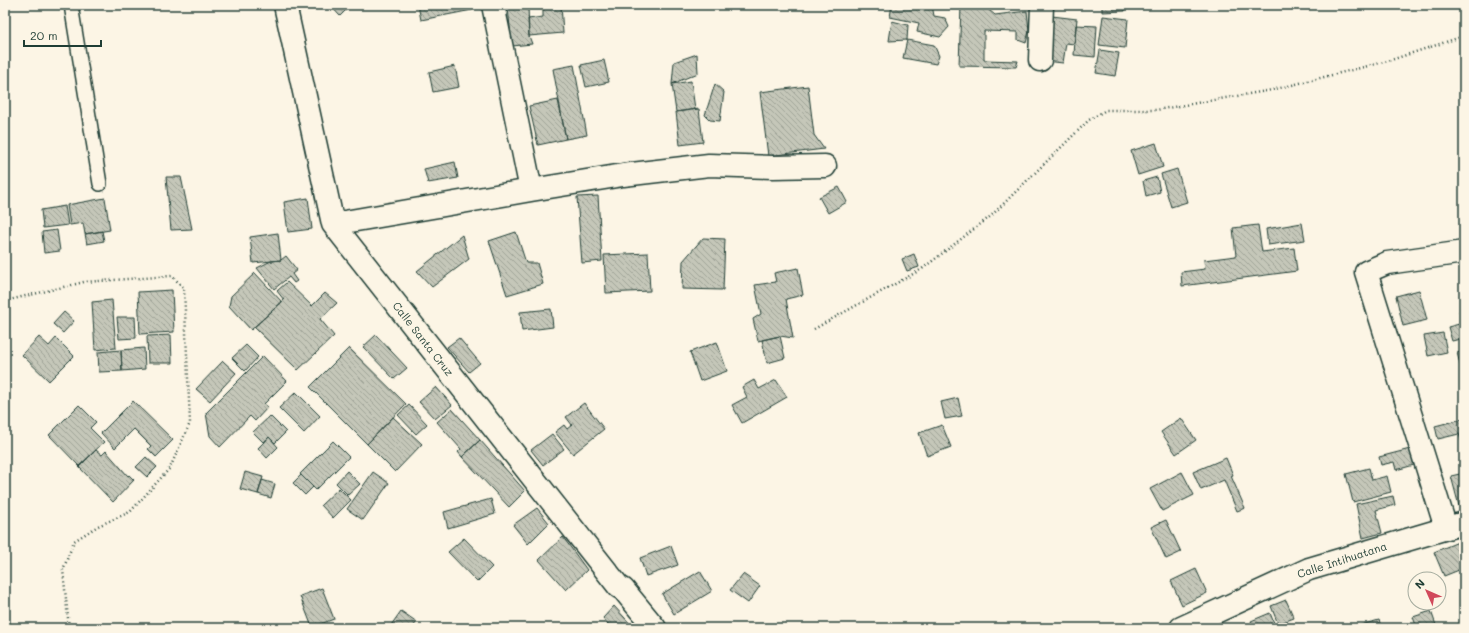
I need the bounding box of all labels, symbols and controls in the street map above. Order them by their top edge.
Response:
scale bar [24,22,101,48]
text: 20 m [30,27,58,43]
street label: Calle Santa Cruz [390,298,457,379]
street label: Calle Intihuatana [1295,538,1389,581]
north arrow [1407,571,1447,611]
text: N [1411,575,1428,592]

